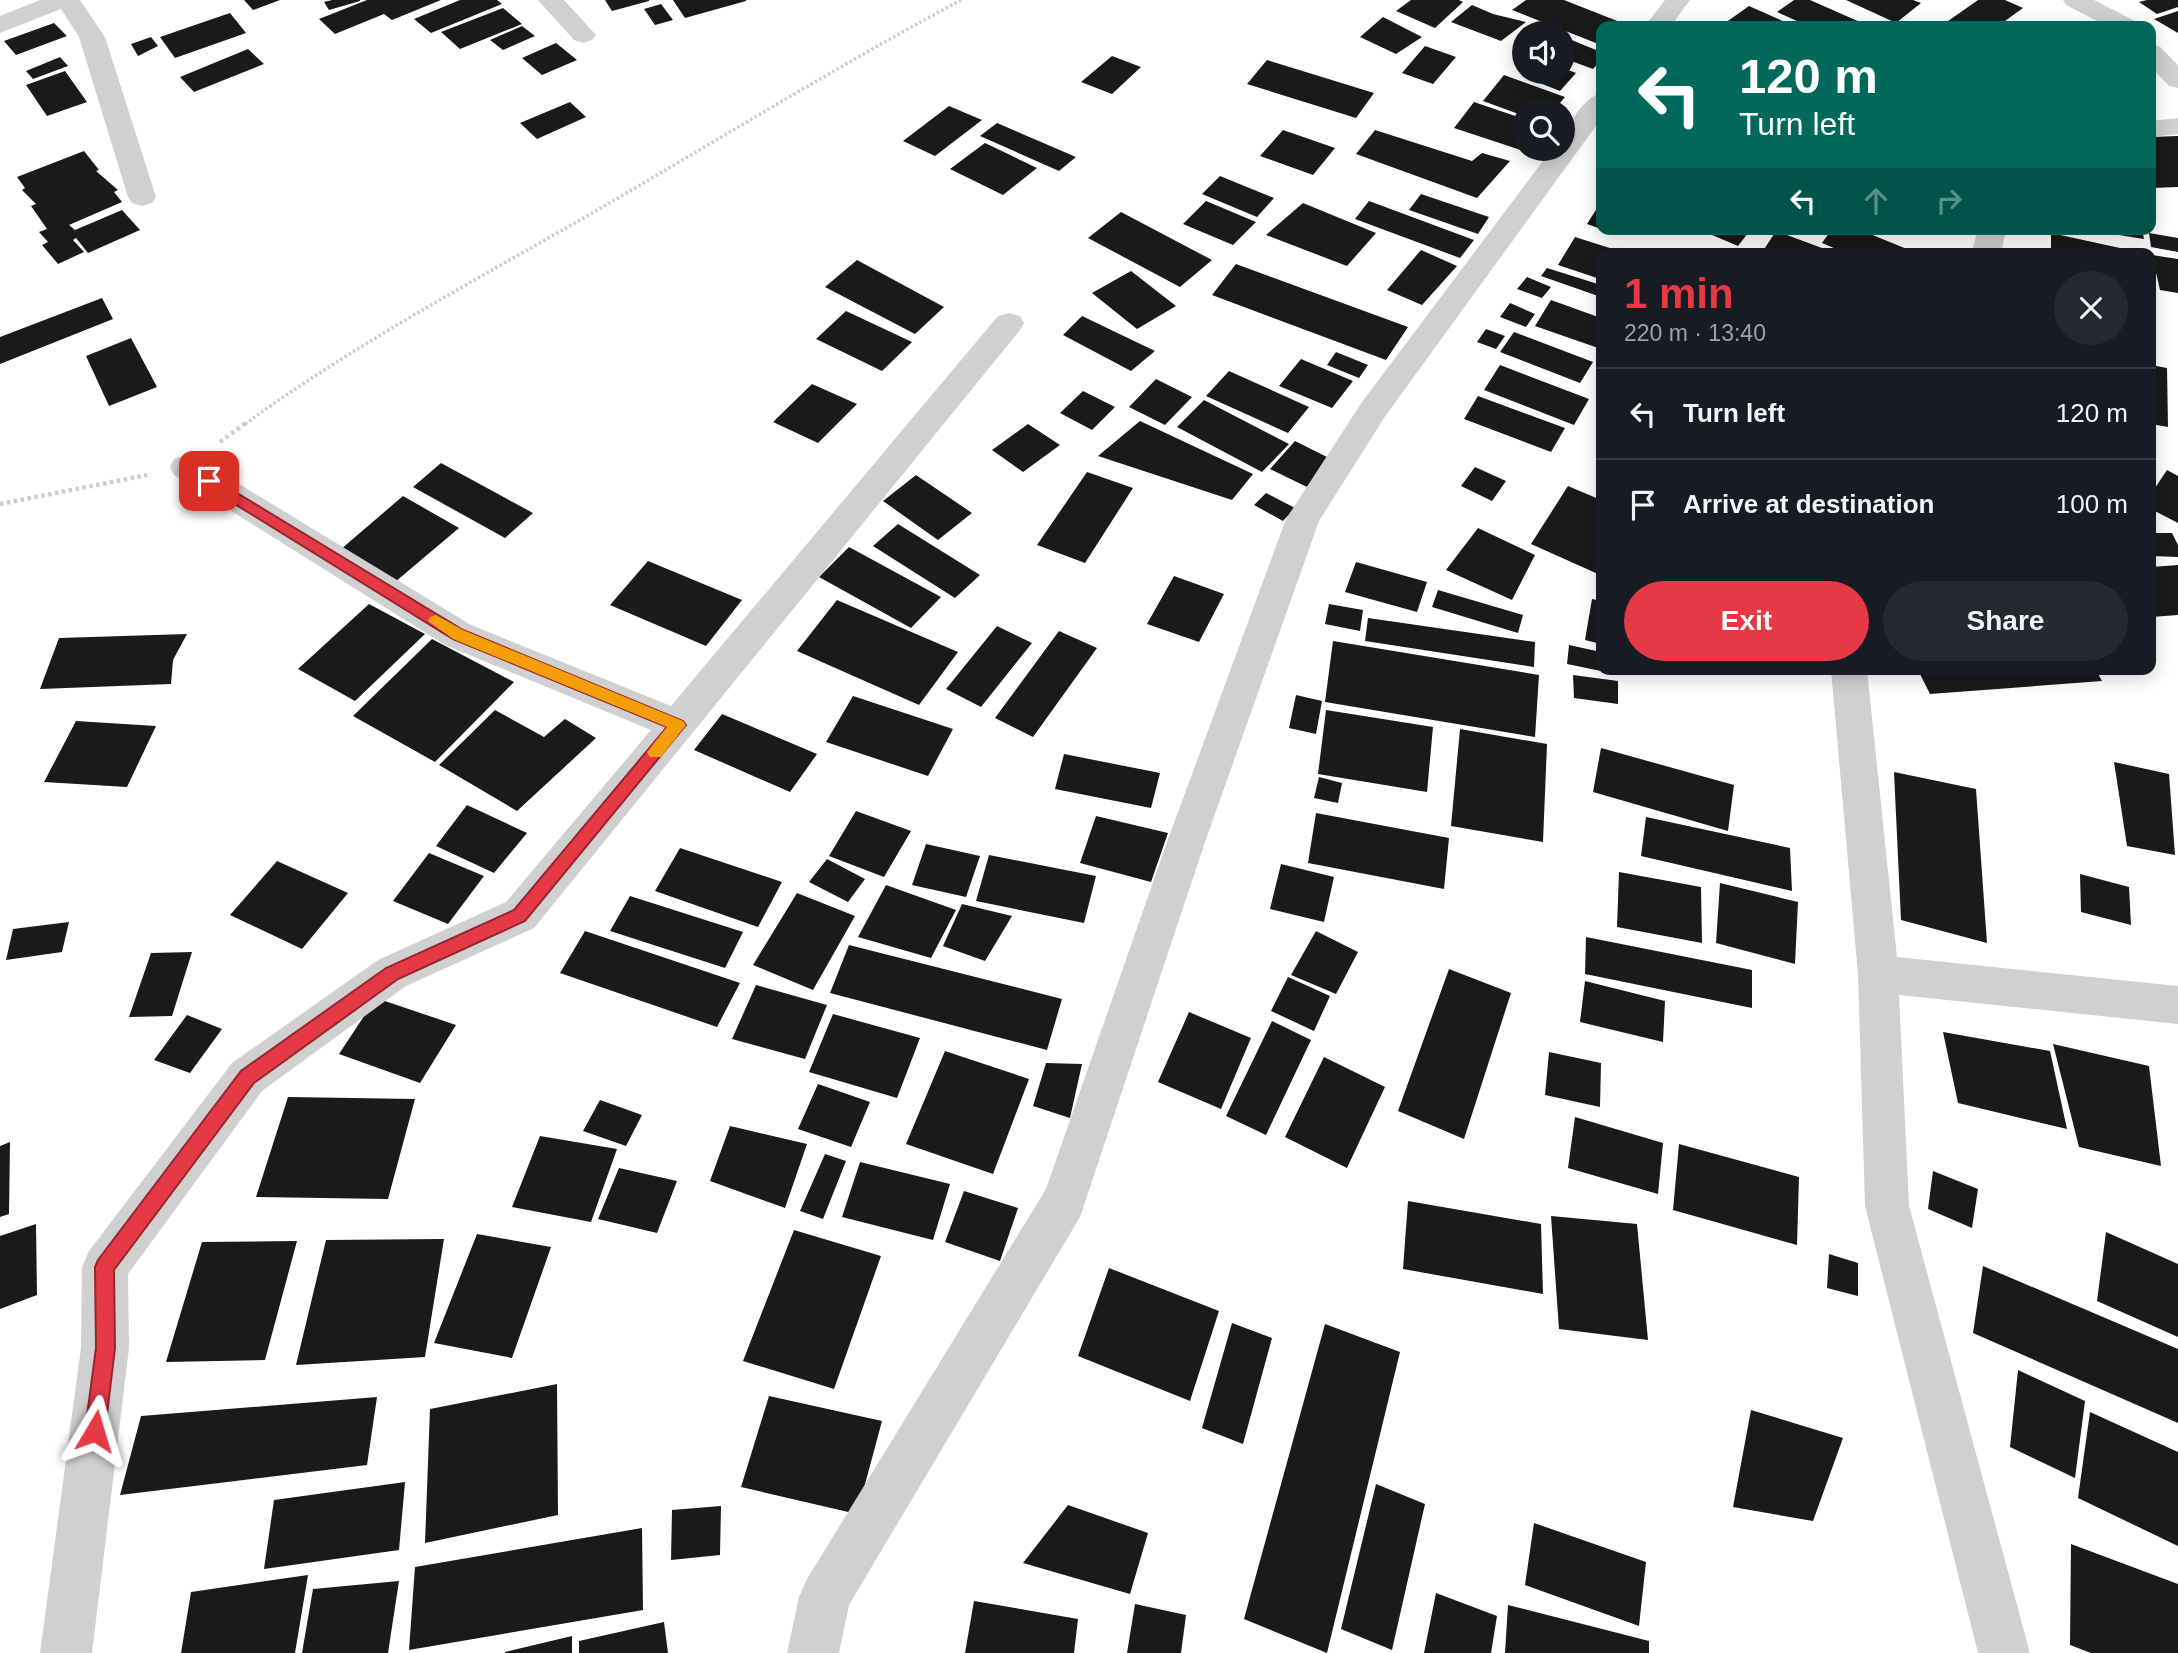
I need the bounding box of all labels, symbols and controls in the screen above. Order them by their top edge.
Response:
map controls [1512,21,1575,161]
button: sound [1512,21,1575,84]
icon: left [1624,49,1715,140]
text: 120 m [1739,49,1878,103]
button: search [1512,98,1575,161]
text: Turn left [1739,106,1855,142]
icon: left [1784,182,1822,220]
icon: ahead [1857,182,1895,220]
icon: right [1930,182,1968,220]
text: 1 min [1624,270,1734,317]
button: close [2054,271,2128,345]
text: 220 m · 13:40 [1624,320,1766,346]
icon: left [1624,395,1662,433]
text: Turn left [1683,398,1785,428]
text: 120 m [2056,398,2128,428]
pin [179,451,239,511]
icon: arrive [190,462,228,500]
icon: arrive [1624,486,1662,524]
text: Arrive at destination [1683,489,1934,519]
text: 100 m [2056,489,2128,519]
button: Exit [1624,581,1869,661]
button: Share [1883,581,2128,661]
position arrow [58,1394,132,1468]

